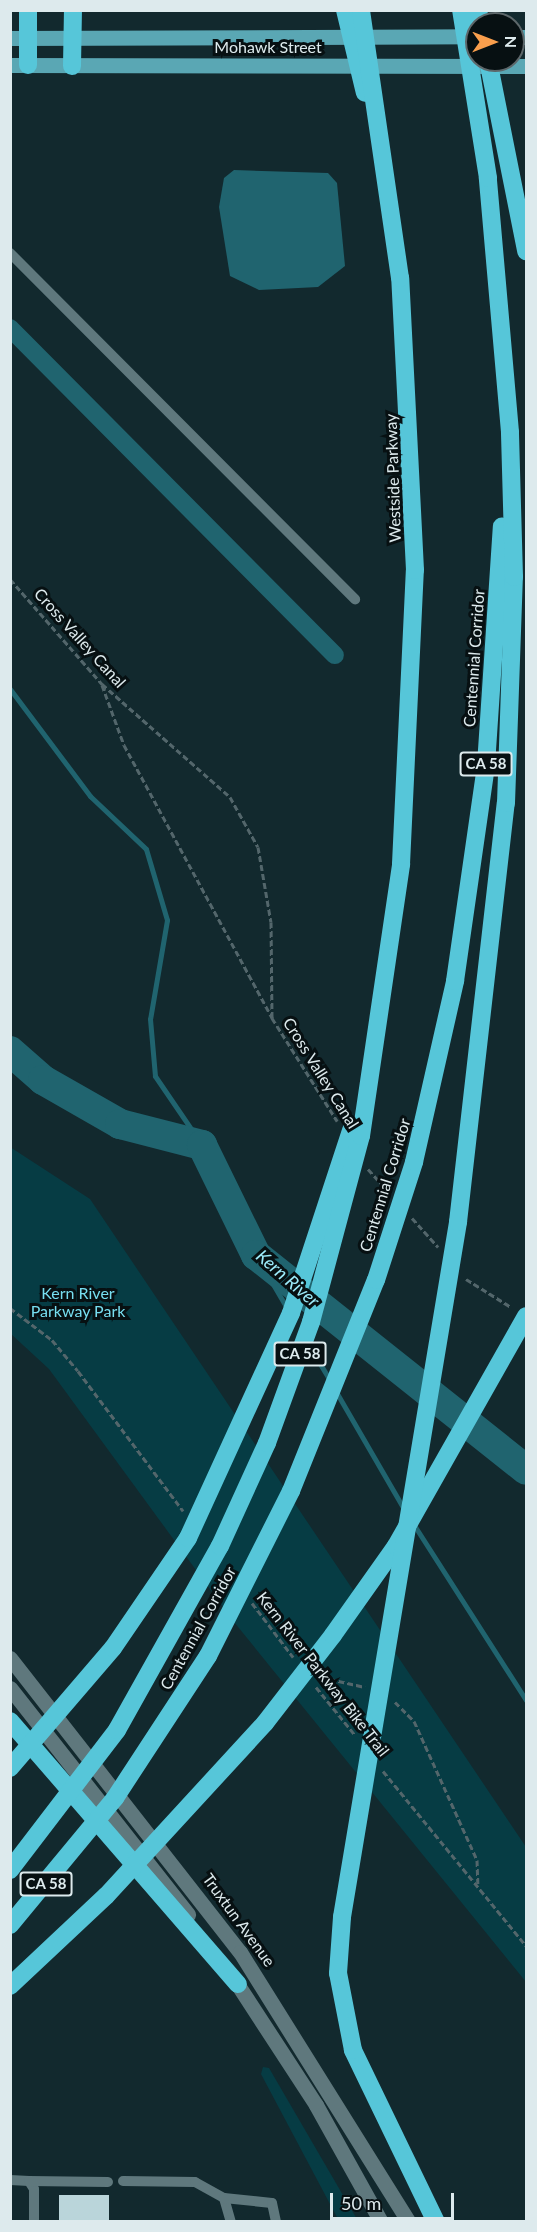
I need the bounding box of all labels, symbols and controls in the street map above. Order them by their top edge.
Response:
north arrow [465,12,525,72]
text: N [502,36,521,48]
street label: Mohawk Street [214,37,322,57]
street label: Westside Parkway [381,413,405,543]
street label: Cross Valley Canal [30,584,130,692]
street label: Centennial Corridor [460,588,488,728]
road number: CA 58 [459,752,513,776]
street label: Cross Valley Canal [279,1014,363,1132]
street label: Centennial Corridor [356,1116,414,1254]
water label: Kern River [252,1245,324,1311]
park label: Kern River Parkway Park [30,1283,126,1321]
road number: CA 58 [273,1342,327,1366]
street label: Centennial Corridor [156,1563,240,1693]
street label: Kern River Parkway Bike Trail [252,1588,394,1760]
street label: Truxtun Avenue [199,1869,279,1971]
road number: CA 58 [19,1872,73,1896]
scale bar [333,2181,458,2219]
text: 50 m [341,2192,381,2214]

